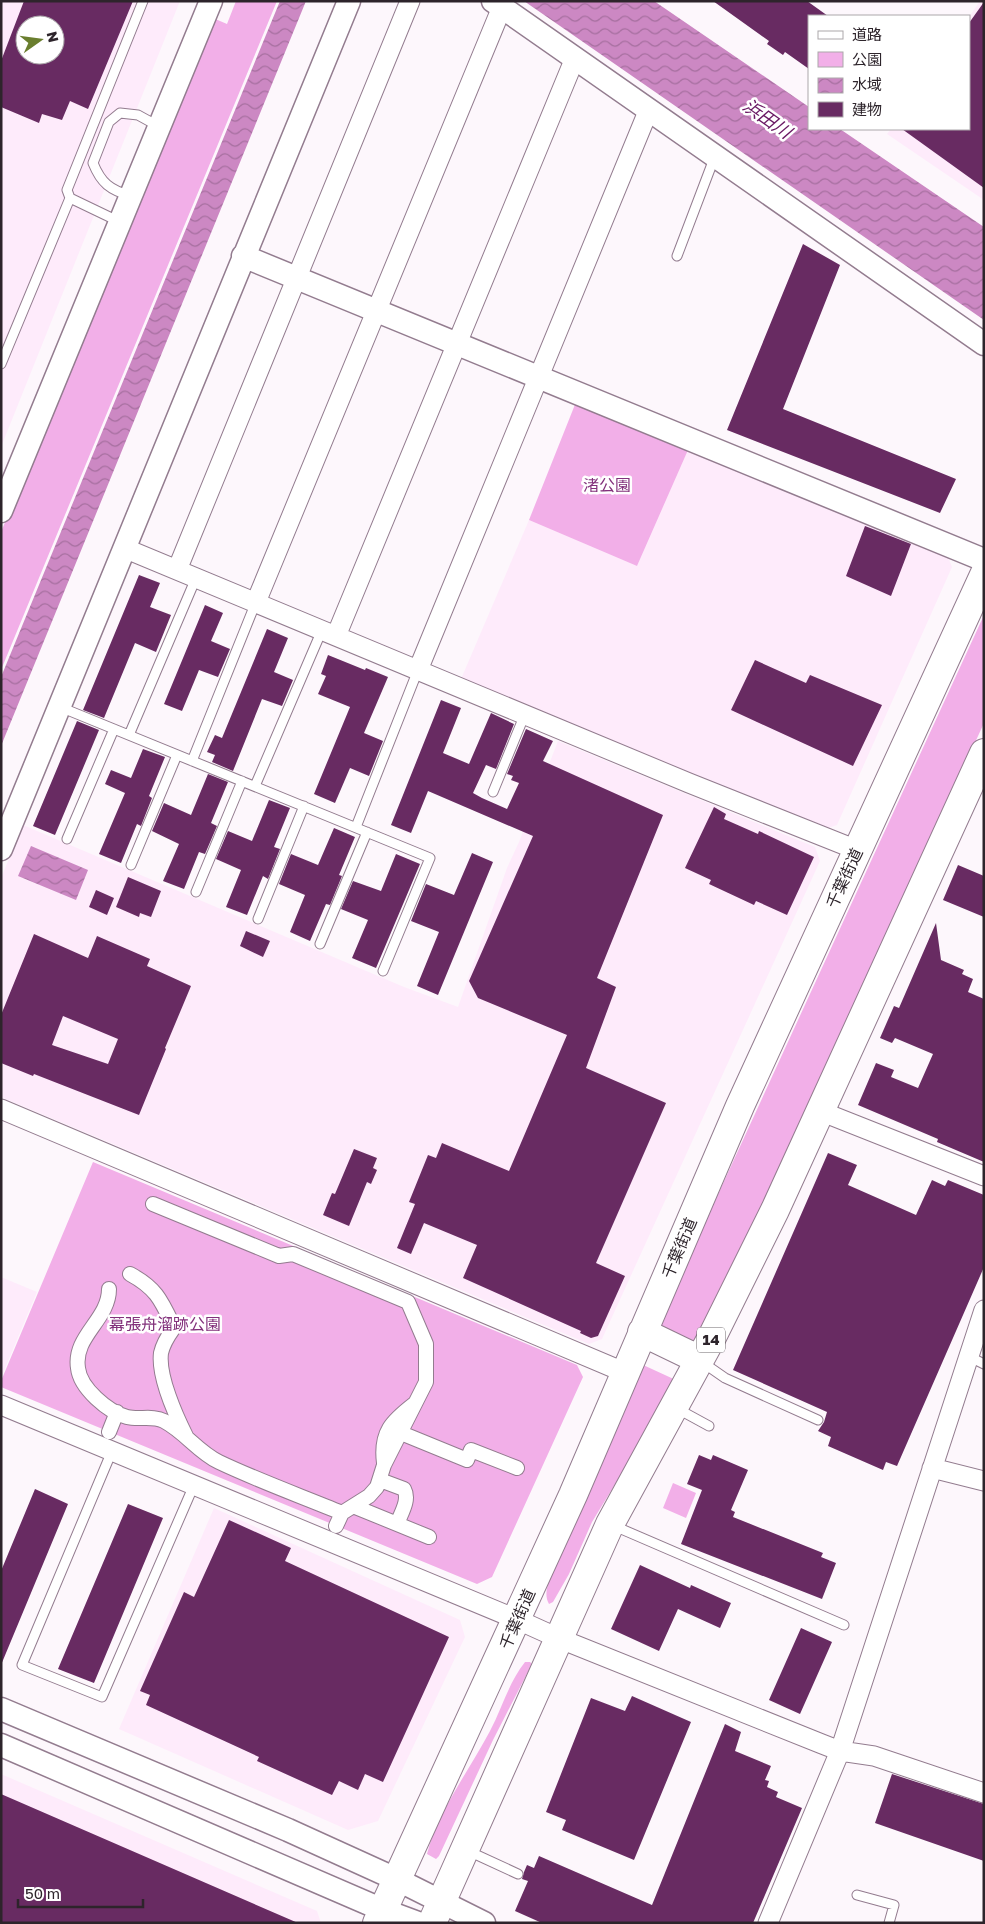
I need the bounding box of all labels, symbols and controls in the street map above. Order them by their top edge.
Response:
north arrow [15,15,65,65]
legend [808,15,970,130]
text: 道路 [852,25,882,43]
text: N [44,30,63,44]
text: 公園 [852,50,882,68]
text: 水域 [852,75,882,93]
water label: 浜田川 [739,94,798,144]
text: 建物 [852,100,882,118]
park label: 渚公園 [583,475,631,495]
street label: 千葉街道 [821,845,867,911]
street label: 千葉街道 [657,1215,701,1281]
park label: 幕張舟溜跡公園 [109,1314,221,1334]
road number: 14 [697,1328,725,1352]
street label: 千葉街道 [495,1586,539,1652]
scale bar [18,1876,142,1908]
text: 50 m [25,1884,60,1902]

